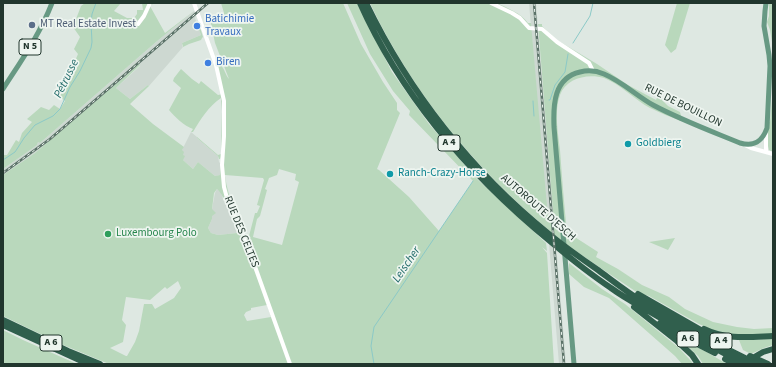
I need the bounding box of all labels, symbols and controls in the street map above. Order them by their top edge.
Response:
place label: Batichimie Travaux [205,13,254,39]
place label: MT Real Estate Invest [40,18,136,32]
marker: MT Real Estate Invest [27,20,37,30]
marker: Batichimie Travaux [192,21,202,31]
road number: N 5 [19,39,41,55]
place label: Biren [216,56,240,70]
water label: Pétrusse [51,57,83,101]
marker: Biren [203,58,213,68]
street label: RUE DE BOUILLON [642,82,724,130]
road number: A 4 [438,135,460,151]
place label: Goldbierg [636,137,681,151]
marker: Goldbierg [623,139,633,149]
place label: Ranch-Crazy-Horse [398,167,486,181]
marker: Ranch-Crazy-Horse [385,169,395,179]
street label: AUTOROUTE D'ESCH [498,172,578,244]
street label: RUE DES CELTES [221,194,261,270]
place label: Luxembourg Polo [116,227,197,241]
marker: Luxembourg Polo [103,229,113,239]
water label: Leischer [390,244,424,286]
road number: A 6 [677,331,699,347]
road number: A 4 [710,333,732,349]
road number: A 6 [40,335,62,351]

